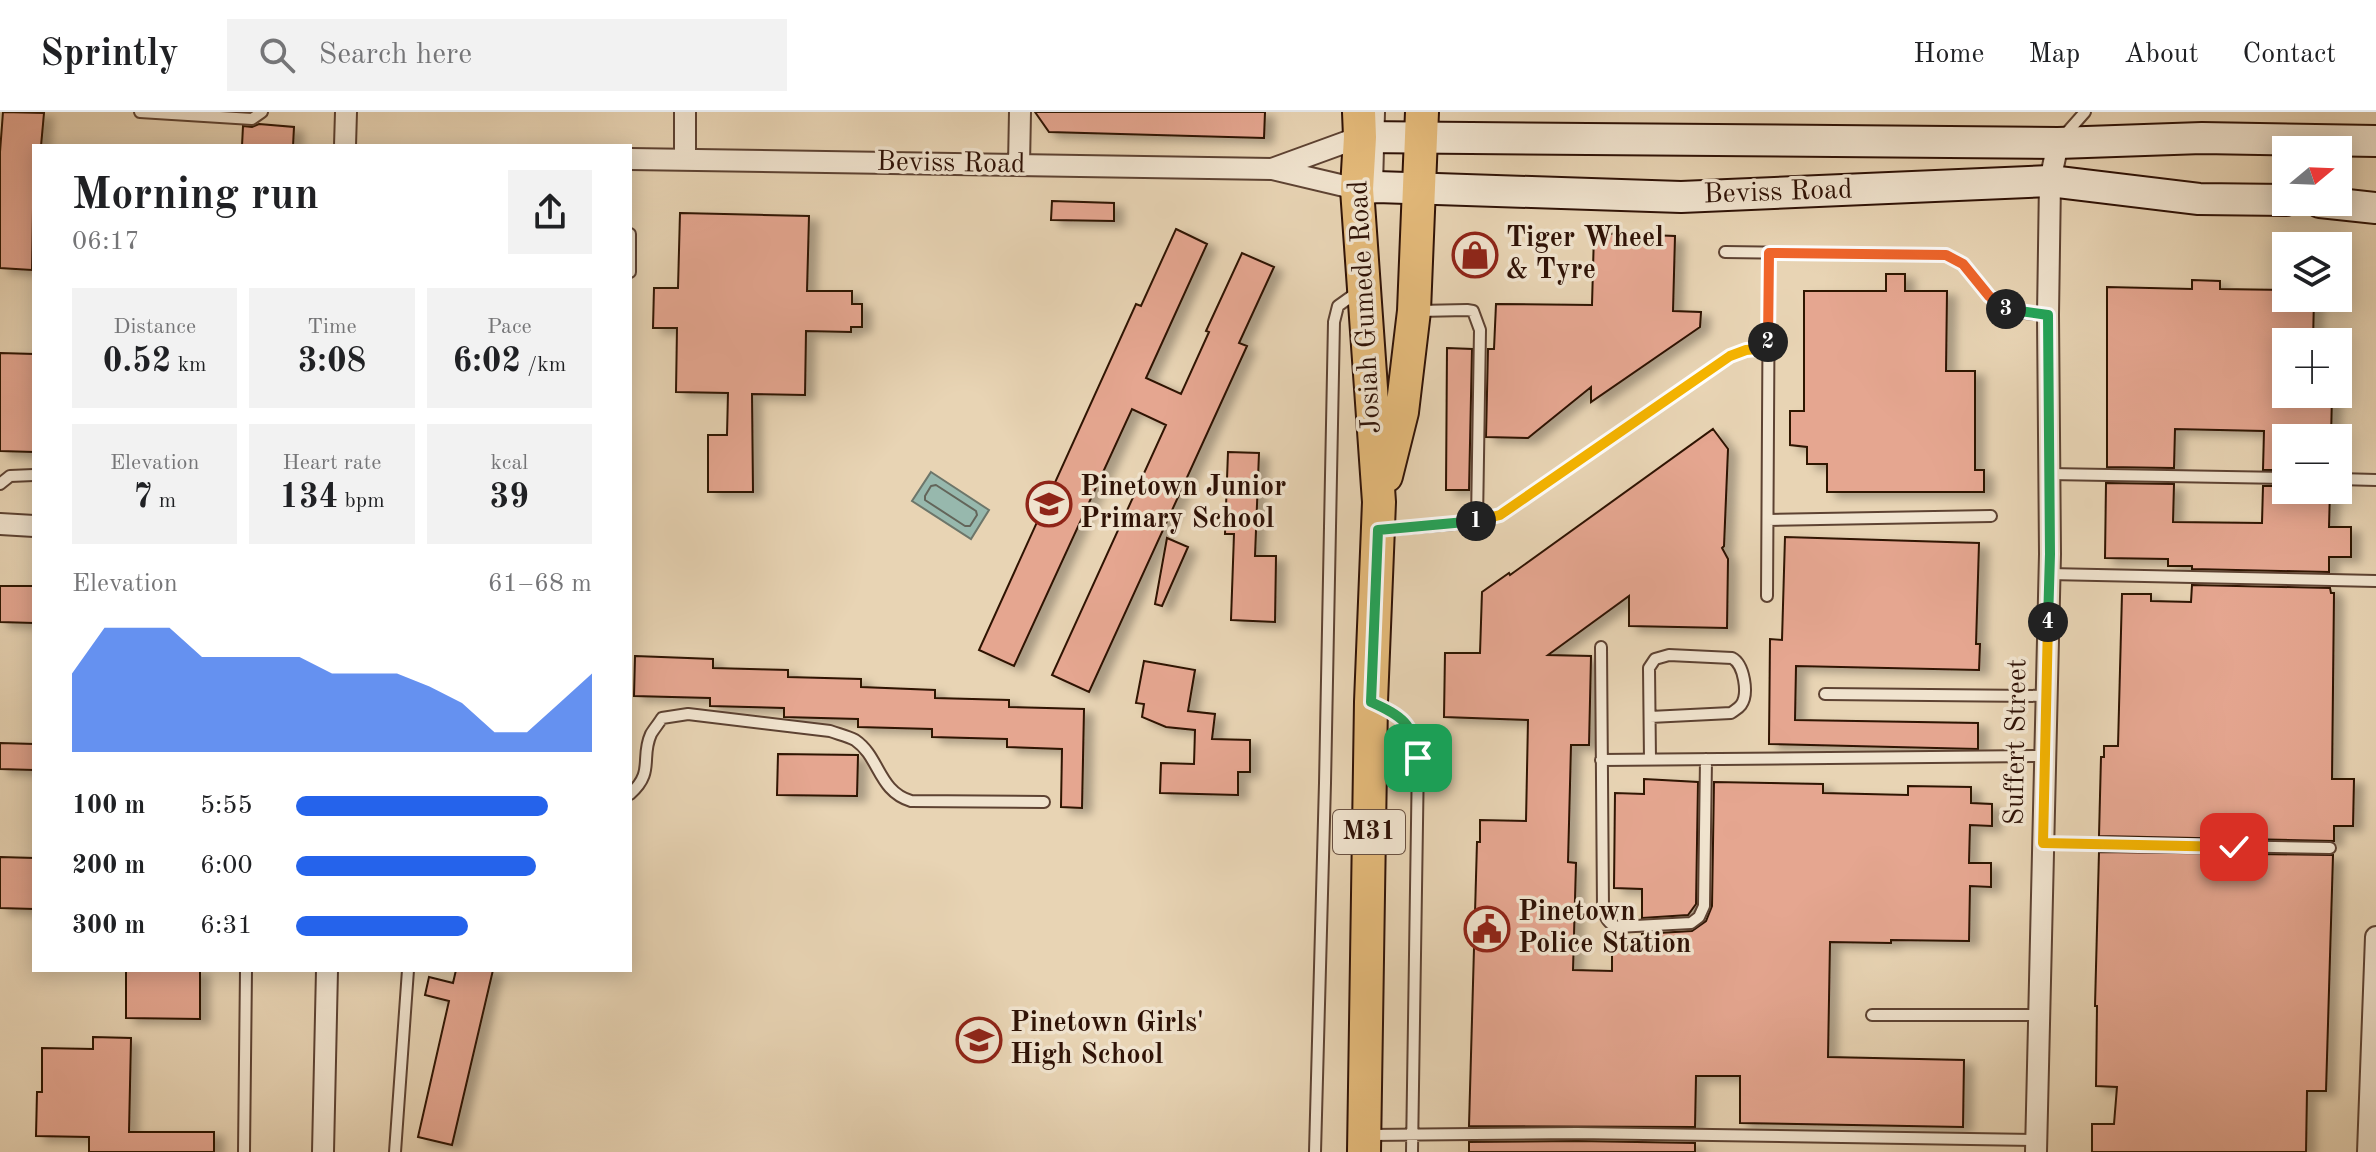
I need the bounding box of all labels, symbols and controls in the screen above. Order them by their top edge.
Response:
search box [227,19,787,91]
icon: search [255,33,299,77]
text: Sprintly [40,36,179,74]
text: Search here [319,40,472,70]
text: Home [1913,41,1984,69]
text: Map [2028,41,2080,69]
text: About [2124,41,2199,69]
text: Contact [2243,41,2336,69]
north arrow [2272,136,2352,216]
map controls [2272,136,2352,504]
street label: Beviss Road [876,149,1026,179]
button: share [508,170,592,254]
text: Morning run [72,174,319,218]
street label: Beviss Road [1703,176,1853,210]
street label: Josiah Gumede Road [1345,180,1387,434]
place label: Tiger Wheel & Tyre [1506,225,1664,285]
text: 06:17 [72,229,140,255]
shop icon: Tiger Wheel & Tyre [1451,231,1499,279]
button: layers [2272,232,2352,312]
pin: 3 [1986,289,2026,329]
text: 3 [2000,298,2012,320]
text: Distance [113,316,196,338]
text: Time [307,316,357,338]
text: Pace [487,316,532,338]
pin: 2 [1748,322,1788,362]
button: + [2272,328,2352,408]
text: 2 [1762,331,1774,353]
text: 0.52 [103,345,171,379]
text: 3:08 [298,345,366,379]
text: 6:02 [452,345,521,379]
text: km [171,354,207,376]
text: /km [521,354,566,376]
button: − [2272,424,2352,504]
text: Elevation [110,452,199,474]
text: Heart rate [283,452,381,474]
text: kcal [490,452,528,474]
place label: Pinetown Junior Primary School [1080,474,1286,534]
school or university icon: Pinetown Junior Primary School [1025,480,1073,528]
text: 7 [133,481,153,515]
text: 134 [279,481,338,515]
text: 39 [490,481,529,515]
text: m [153,490,176,512]
text: bpm [338,490,385,512]
pin: 1 [1456,501,1496,541]
text: 1 [1470,510,1482,532]
text: Elevation [72,571,178,597]
text: 61–68 m [488,571,592,597]
pin: 4 [2028,602,2068,642]
text: 4 [2042,611,2054,633]
street label: Suffert Street [2002,658,2032,826]
pin [1384,724,1452,792]
icon: arrive [1396,736,1440,780]
text: 100 m [72,793,145,819]
text: 5:55 [200,793,253,819]
road number: M31 [1333,810,1405,854]
pin [2200,813,2268,881]
icon: check [2212,825,2256,869]
text: 200 m [72,853,145,879]
text: 6:00 [200,853,253,879]
place label: Pinetown Police Station [1518,899,1691,959]
public building icon: Pinetown Police Station [1463,905,1511,953]
text: 300 m [72,913,145,939]
text: 6:31 [200,913,253,939]
place label: Pinetown Girls' High School [1010,1010,1204,1070]
school or university icon: Pinetown Girls' High School [955,1016,1003,1064]

